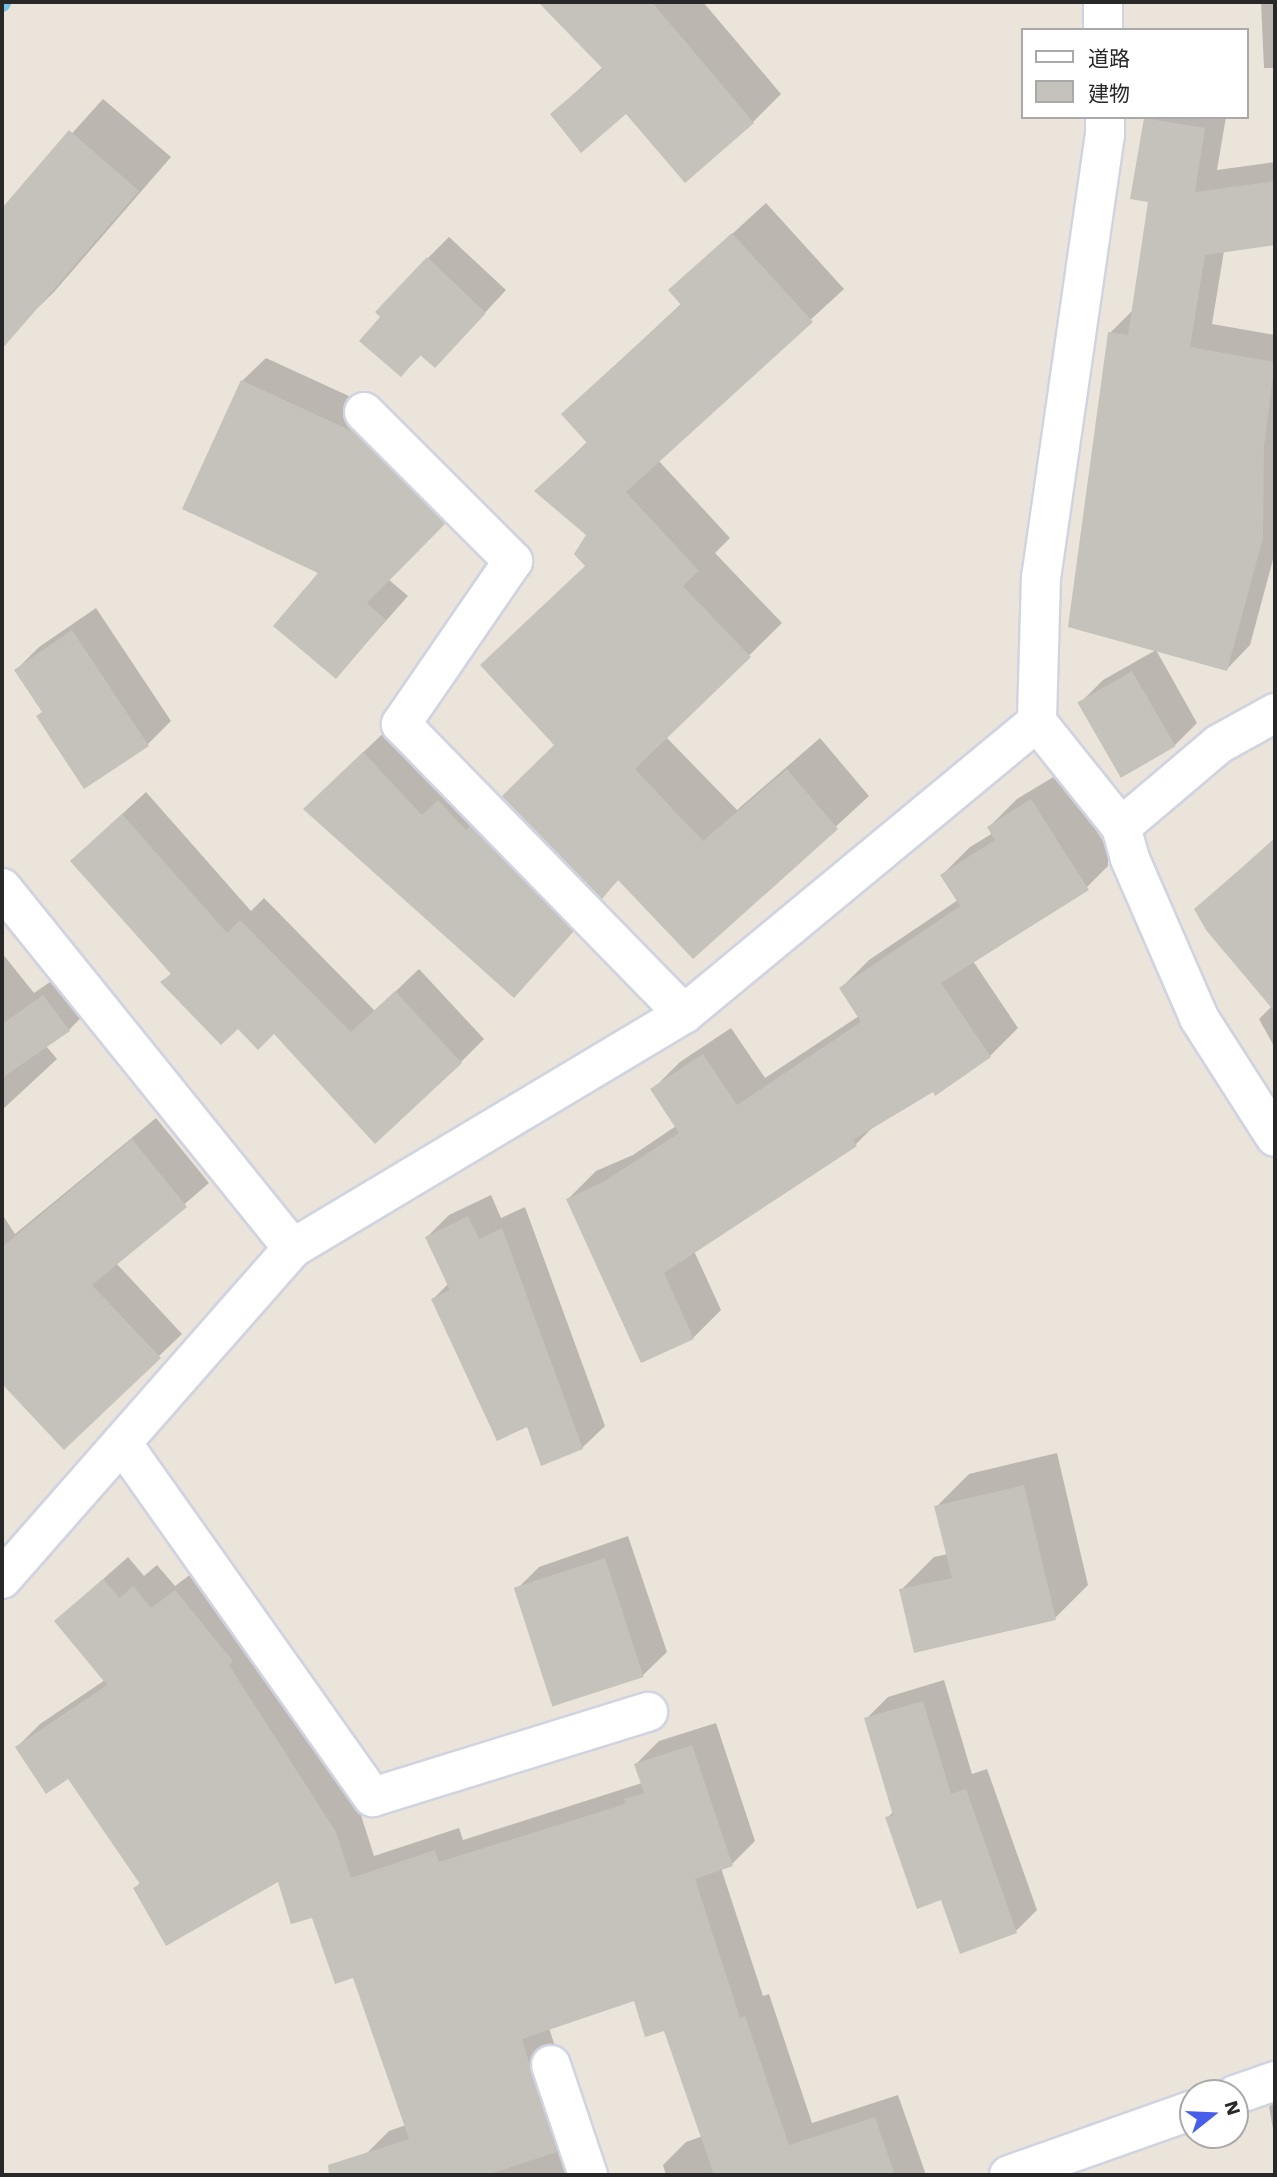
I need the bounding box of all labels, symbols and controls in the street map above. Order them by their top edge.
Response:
legend [1021,28,1249,119]
text: 道路 [1088,46,1130,71]
text: 建物 [1088,81,1130,106]
north arrow [1179,2079,1249,2149]
text: N [1219,2098,1246,2118]

